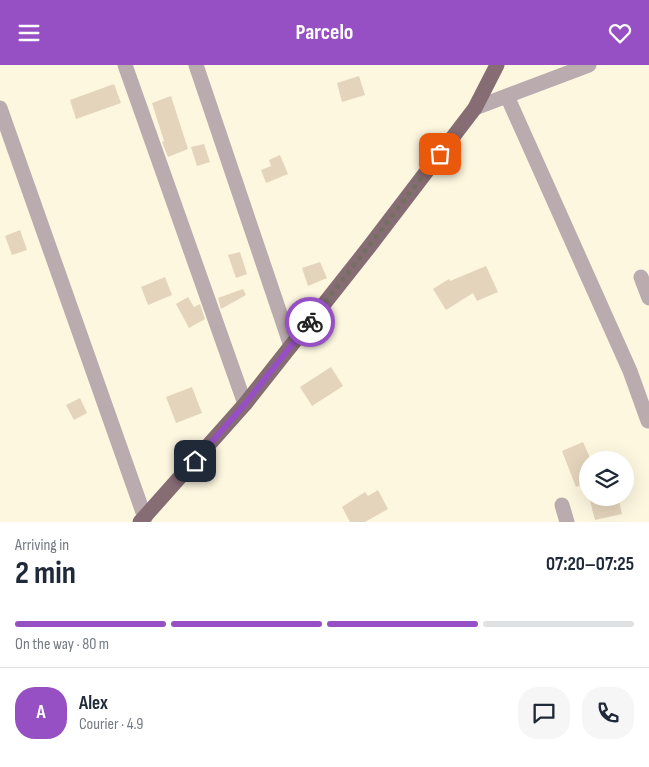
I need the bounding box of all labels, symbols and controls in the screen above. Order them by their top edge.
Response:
icon: menu [15,19,43,47]
text: Parcelo [296,19,353,46]
icon: heart [606,19,634,47]
pin [419,133,461,175]
icon: bag [426,140,454,168]
courier [285,297,335,347]
icon: bike [296,308,324,336]
pin [174,440,216,482]
icon: home [181,447,209,475]
map controls [579,451,634,506]
button: layers [579,451,634,506]
text: Arriving in [15,536,69,555]
text: 07:20–07:25 [546,553,634,576]
text: 2 min [15,554,76,593]
text: On the way · 80 m [15,635,109,654]
button: chat [518,687,570,739]
button: phone [582,687,634,739]
text: Alex [79,692,108,715]
text: A [36,701,46,724]
text: Courier · 4.9 [79,715,143,734]

